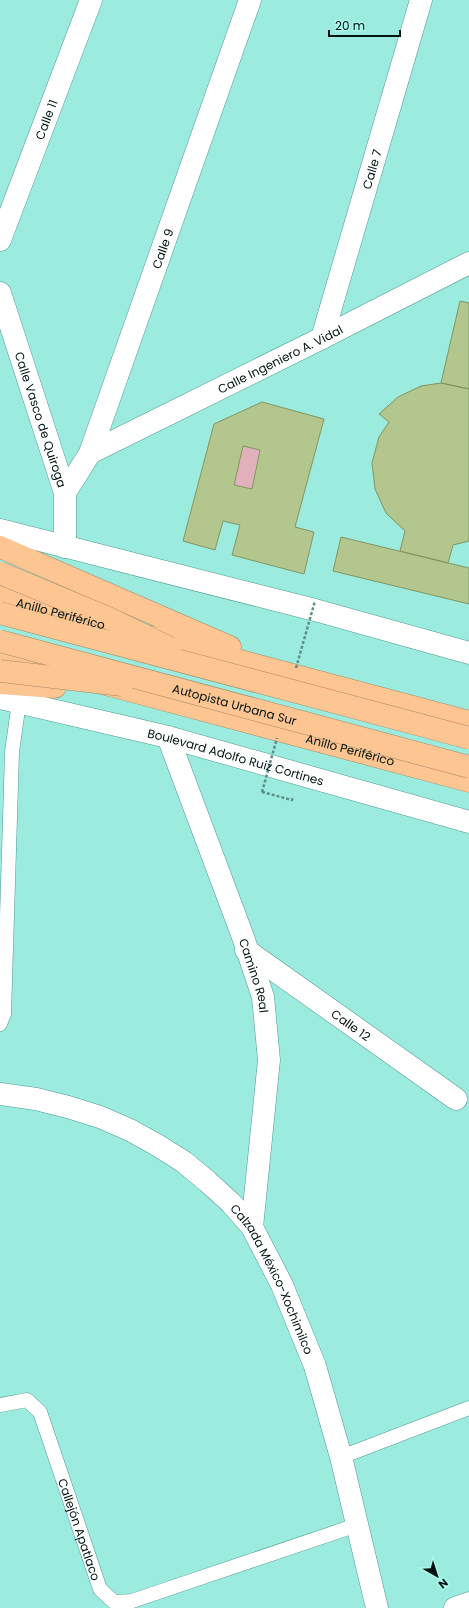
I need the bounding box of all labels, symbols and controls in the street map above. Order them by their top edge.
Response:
scale bar [329,12,400,38]
text: 20 m [335,17,365,34]
street label: Calle 11 [30,97,61,142]
street label: Calle 7 [358,147,385,191]
street label: Calle 9 [147,226,177,271]
street label: Calle Ingeniero A. Vidal [214,320,345,397]
street label: Calle Vasco de Quiroga [11,349,71,490]
street label: Anillo Periférico [15,593,107,633]
street label: Autopista Urbana Sur [171,679,299,729]
street label: Boulevard Adolfo Ruiz Cortines [146,724,326,789]
street label: Anillo Periférico [304,729,397,769]
street label: Camino Real [236,936,273,1014]
street label: Calle 12 [328,1005,374,1045]
street label: Calzada México-Xochimilco [227,1200,318,1357]
street label: Callejón Apatlaco [55,1476,105,1583]
north arrow [417,1556,457,1596]
text: N [435,1575,452,1593]

